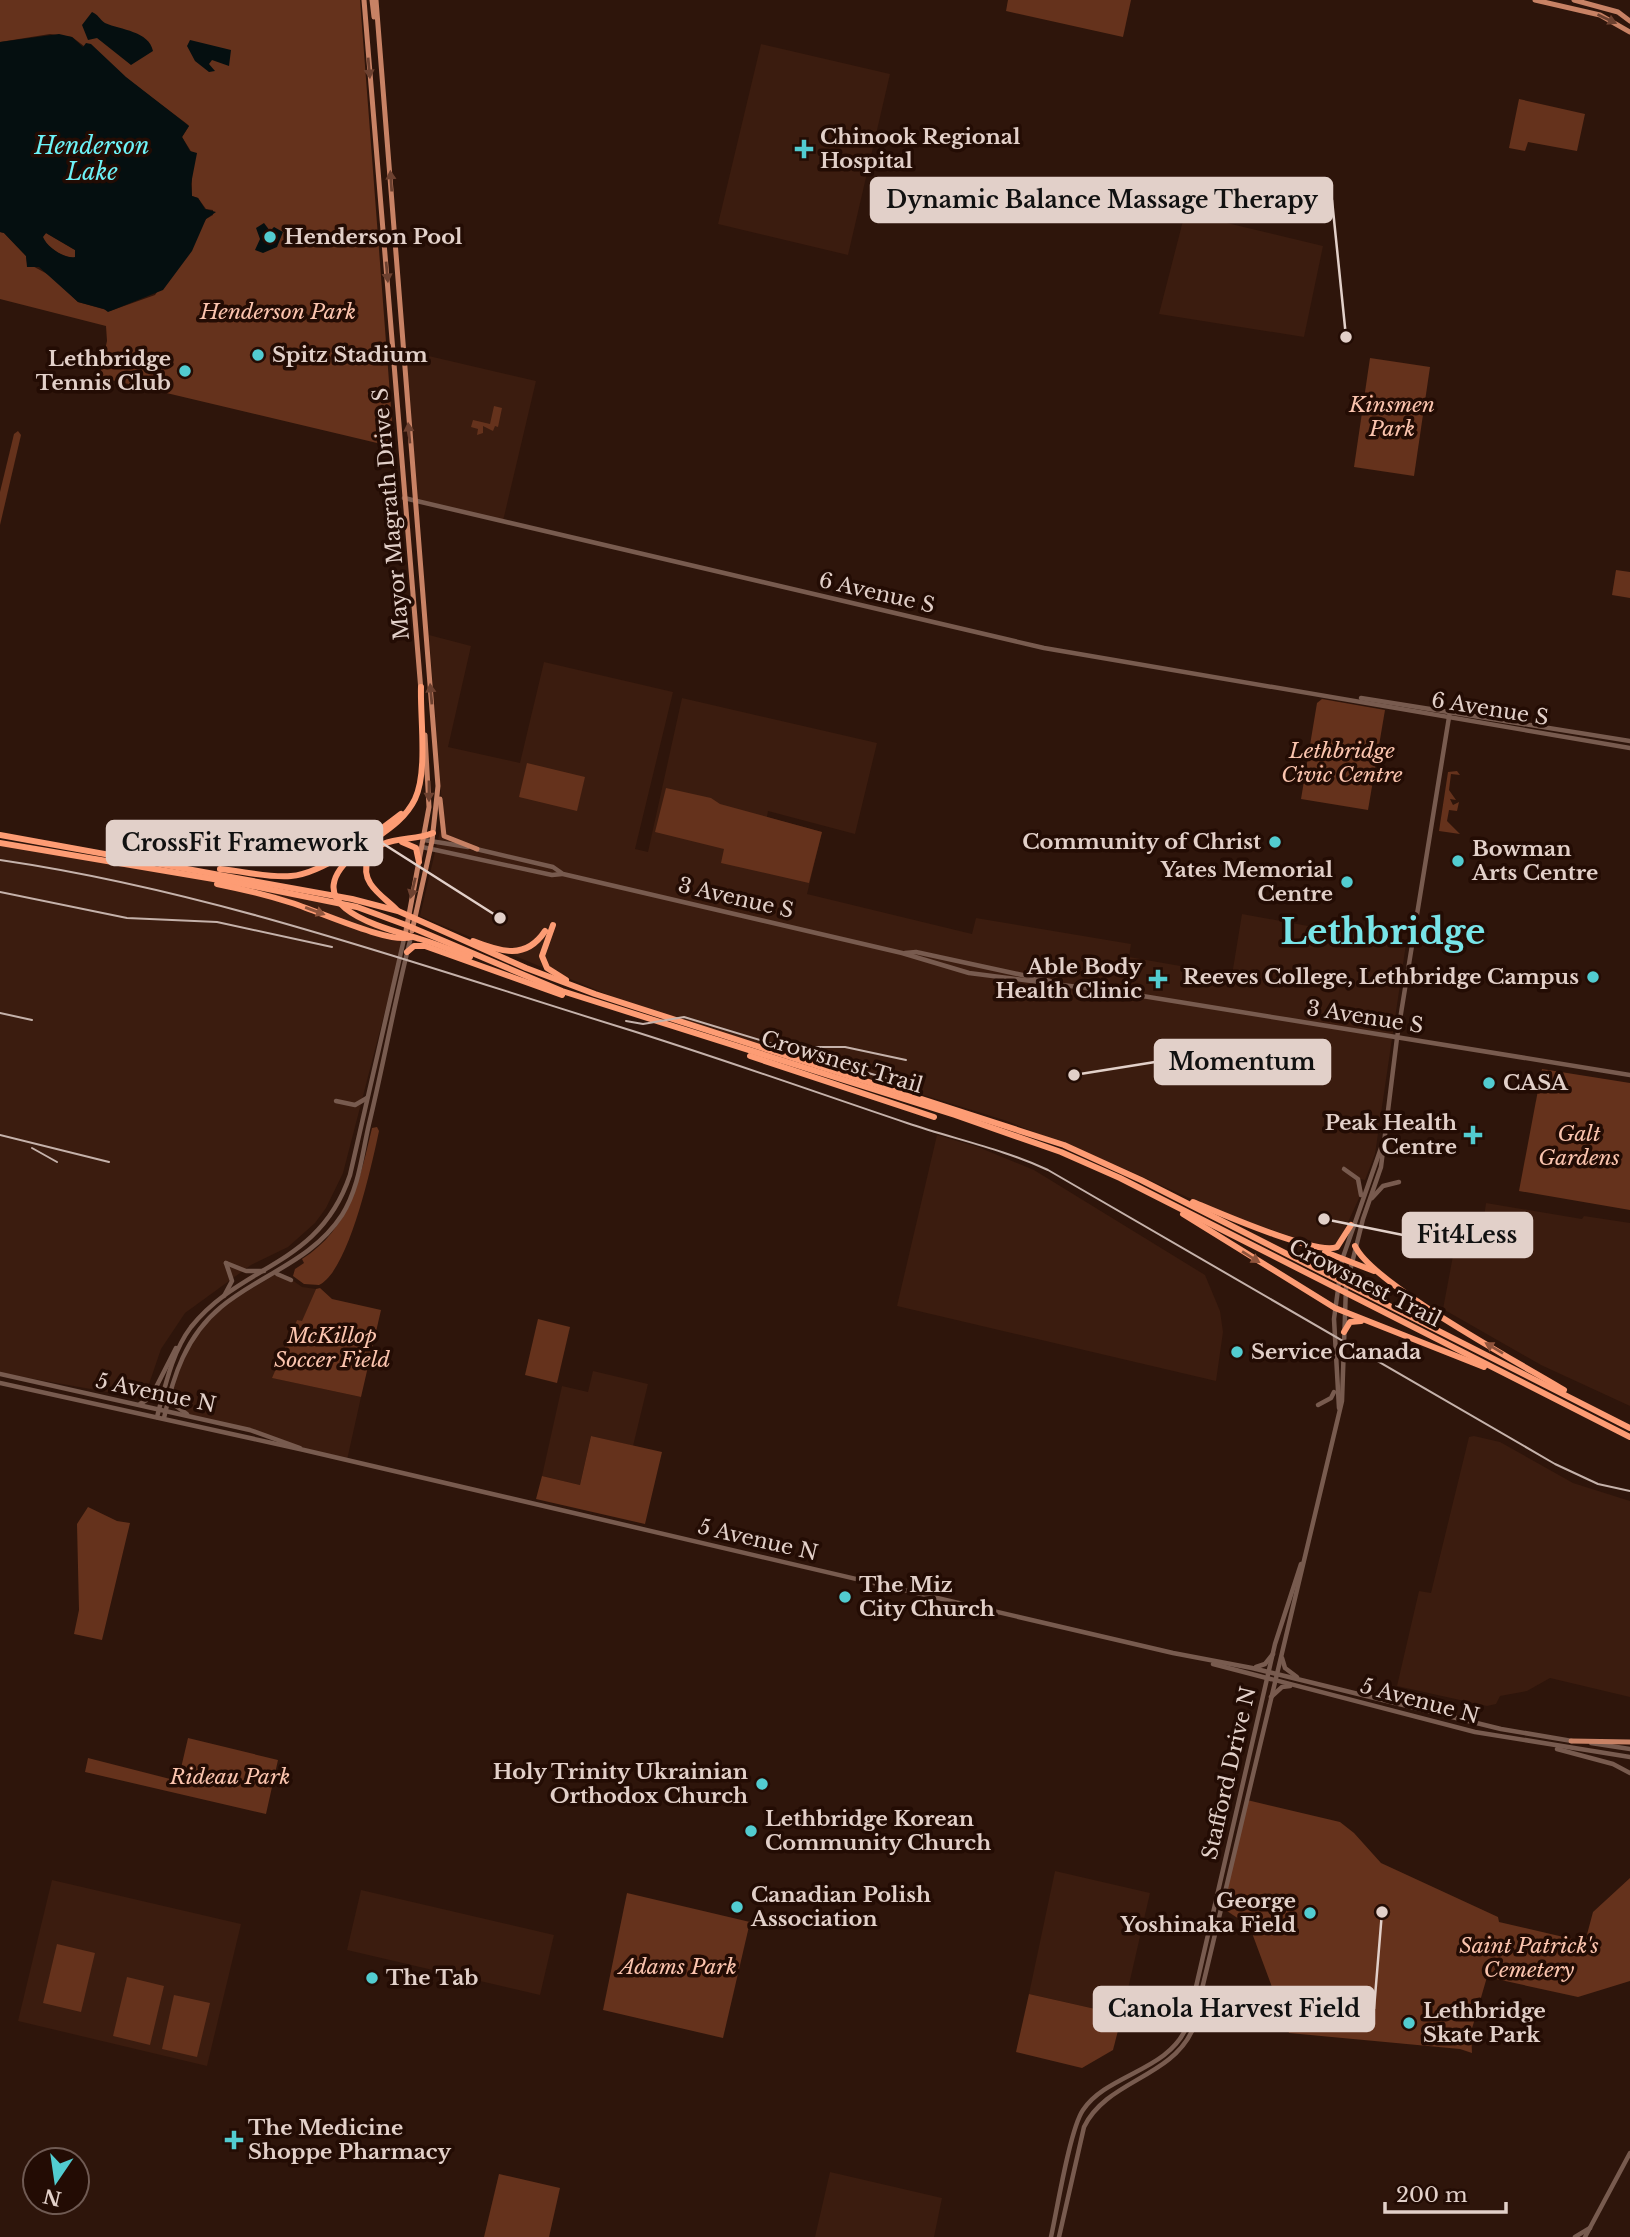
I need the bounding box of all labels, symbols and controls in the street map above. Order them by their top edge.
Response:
one-way arrow [1597,13,1617,25]
one-way arrow [364,57,375,79]
place label: Chinook Regional Hospital [820,124,1021,174]
water label: Henderson Lake [33,132,150,186]
marker: Chinook Regional Hospital [794,139,814,159]
one-way arrow [385,170,396,192]
callout: Dynamic Balance Massage Therapy [871,178,1332,222]
text: Dynamic Balance Massage Therapy [886,186,1319,214]
place label: Henderson Pool [284,224,463,250]
marker: Henderson Pool [262,229,278,245]
one-way arrow [382,261,393,283]
park label: Henderson Park [199,299,356,325]
place label: Spitz Stadium [272,342,428,368]
place label: Lethbridge Tennis Club [36,346,171,396]
marker: Spitz Stadium [250,347,266,363]
marker: Lethbridge Tennis Club [177,363,193,379]
street label: Mayor Magrath Drive S [367,387,415,641]
park label: Kinsmen Park [1348,392,1435,442]
one-way arrow [403,421,414,443]
street label: 6 Avenue S [816,567,938,619]
one-way arrow [425,683,436,705]
street label: 6 Avenue S [1430,687,1550,731]
park label: Lethbridge Civic Centre [1281,738,1403,788]
one-way arrow [423,780,435,802]
callout: CrossFit Framework [107,821,382,865]
text: CrossFit Framework [122,829,369,857]
place label: Community of Christ [1022,829,1261,855]
marker: Community of Christ [1267,834,1283,850]
place label: Bowman Arts Centre [1471,836,1598,886]
marker: Bowman Arts Centre [1450,853,1466,869]
place label: Yates Memorial Centre [1160,857,1334,907]
street label: 3 Avenue S [676,872,796,924]
marker: Yates Memorial Centre [1339,874,1355,890]
one-way arrow [407,877,418,899]
one-way arrow [305,906,326,917]
district label: Lethbridge [1281,910,1485,953]
place label: Able Body Health Clinic [995,954,1142,1004]
place label: Reeves College, Lethbridge Campus [1183,964,1579,990]
marker: Able Body Health Clinic [1148,969,1168,989]
marker: Reeves College, Lethbridge Campus [1585,969,1601,985]
street label: 3 Avenue S [1305,995,1425,1039]
street label: Crowsnest Trail [758,1025,926,1099]
callout: Momentum [1155,1040,1330,1084]
text: Momentum [1168,1048,1316,1076]
place label: CASA [1503,1070,1569,1096]
marker: CASA [1481,1075,1497,1091]
place label: Peak Health Centre [1325,1110,1457,1160]
park label: Galt Gardens [1538,1121,1620,1171]
marker: Peak Health Centre [1463,1125,1483,1145]
callout: Fit4Less [1403,1213,1532,1257]
text: Fit4Less [1417,1221,1517,1249]
street label: Crowsnest Trail [1284,1233,1446,1333]
one-way arrow [1242,1250,1261,1263]
park label: McKillop Soccer Field [274,1323,391,1373]
place label: Service Canada [1251,1339,1421,1365]
one-way arrow [1485,1342,1504,1354]
marker: Service Canada [1229,1344,1245,1360]
street label: 5 Avenue N [94,1368,218,1418]
street label: 5 Avenue N [696,1514,820,1566]
place label: The Miz City Church [859,1572,995,1622]
marker: The Miz City Church [837,1589,853,1605]
street label: 5 Avenue N [1358,1673,1482,1729]
street label: Stafford Drive N [1196,1684,1262,1862]
place label: Holy Trinity Ukrainian Orthodox Church [493,1759,748,1809]
park label: Rideau Park [169,1764,290,1790]
marker: Holy Trinity Ukrainian Orthodox Church [754,1776,770,1792]
place label: Lethbridge Korean Community Church [765,1806,991,1856]
marker: Lethbridge Korean Community Church [743,1823,759,1839]
place label: Canadian Polish Association [750,1882,931,1932]
place label: George Yoshinaka Field [1120,1888,1296,1938]
marker: Canadian Polish Association [729,1899,745,1915]
marker: George Yoshinaka Field [1302,1905,1318,1921]
park label: Saint Patrick's Cemetery [1459,1933,1599,1983]
park label: Adams Park [616,1954,737,1980]
place label: The Tab [386,1965,479,1991]
marker: The Tab [364,1970,380,1986]
callout: Canola Harvest Field [1094,1987,1374,2031]
text: Canola Harvest Field [1108,1995,1360,2023]
place label: Lethbridge Skate Park [1423,1998,1546,2048]
marker: Lethbridge Skate Park [1401,2015,1417,2031]
place label: The Medicine Shoppe Pharmacy [248,2115,452,2165]
marker: The Medicine Shoppe Pharmacy [226,2132,242,2148]
north arrow [21,2146,91,2216]
scale bar [1385,2170,1506,2214]
text: 200 m [1396,2182,1468,2208]
text: N [41,2184,64,2210]

